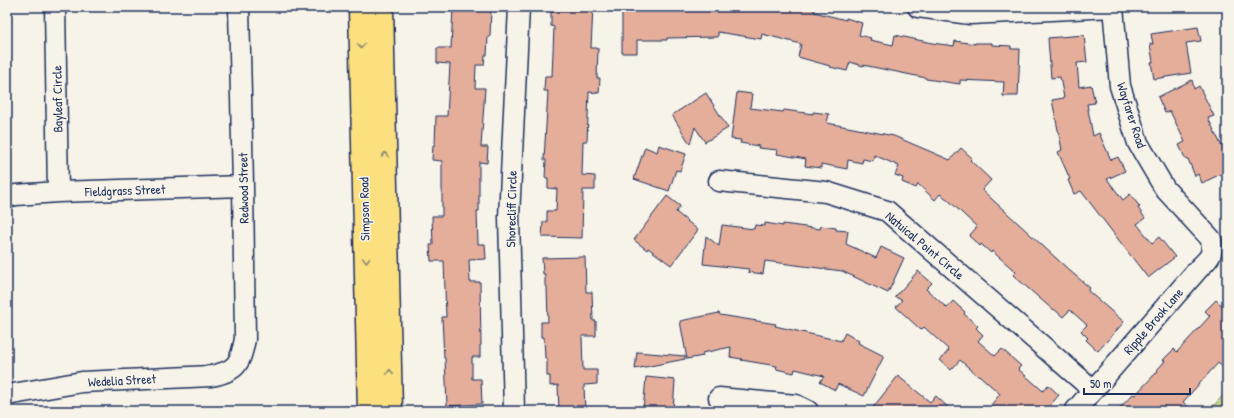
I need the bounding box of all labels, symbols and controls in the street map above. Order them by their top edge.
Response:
one-way arrow [356,43,365,49]
street label: Bayleaf Circle [47,65,67,133]
street label: Wayfarer Road [1113,80,1151,150]
street label: Redwood Street [233,152,253,224]
one-way arrow [381,152,390,158]
street label: Shorecliff Circle [501,170,521,248]
street label: Simpson Road [354,177,374,241]
street label: Fieldgrass Street [83,180,166,200]
street label: Natuical Point Circle [882,207,968,283]
one-way arrow [361,257,370,263]
street label: Ripple Brook Lane [1119,284,1187,358]
street label: Wedelia Street [87,369,157,391]
one-way arrow [386,369,394,375]
scale bar [1084,370,1190,396]
text: 50 m [1090,375,1111,392]

